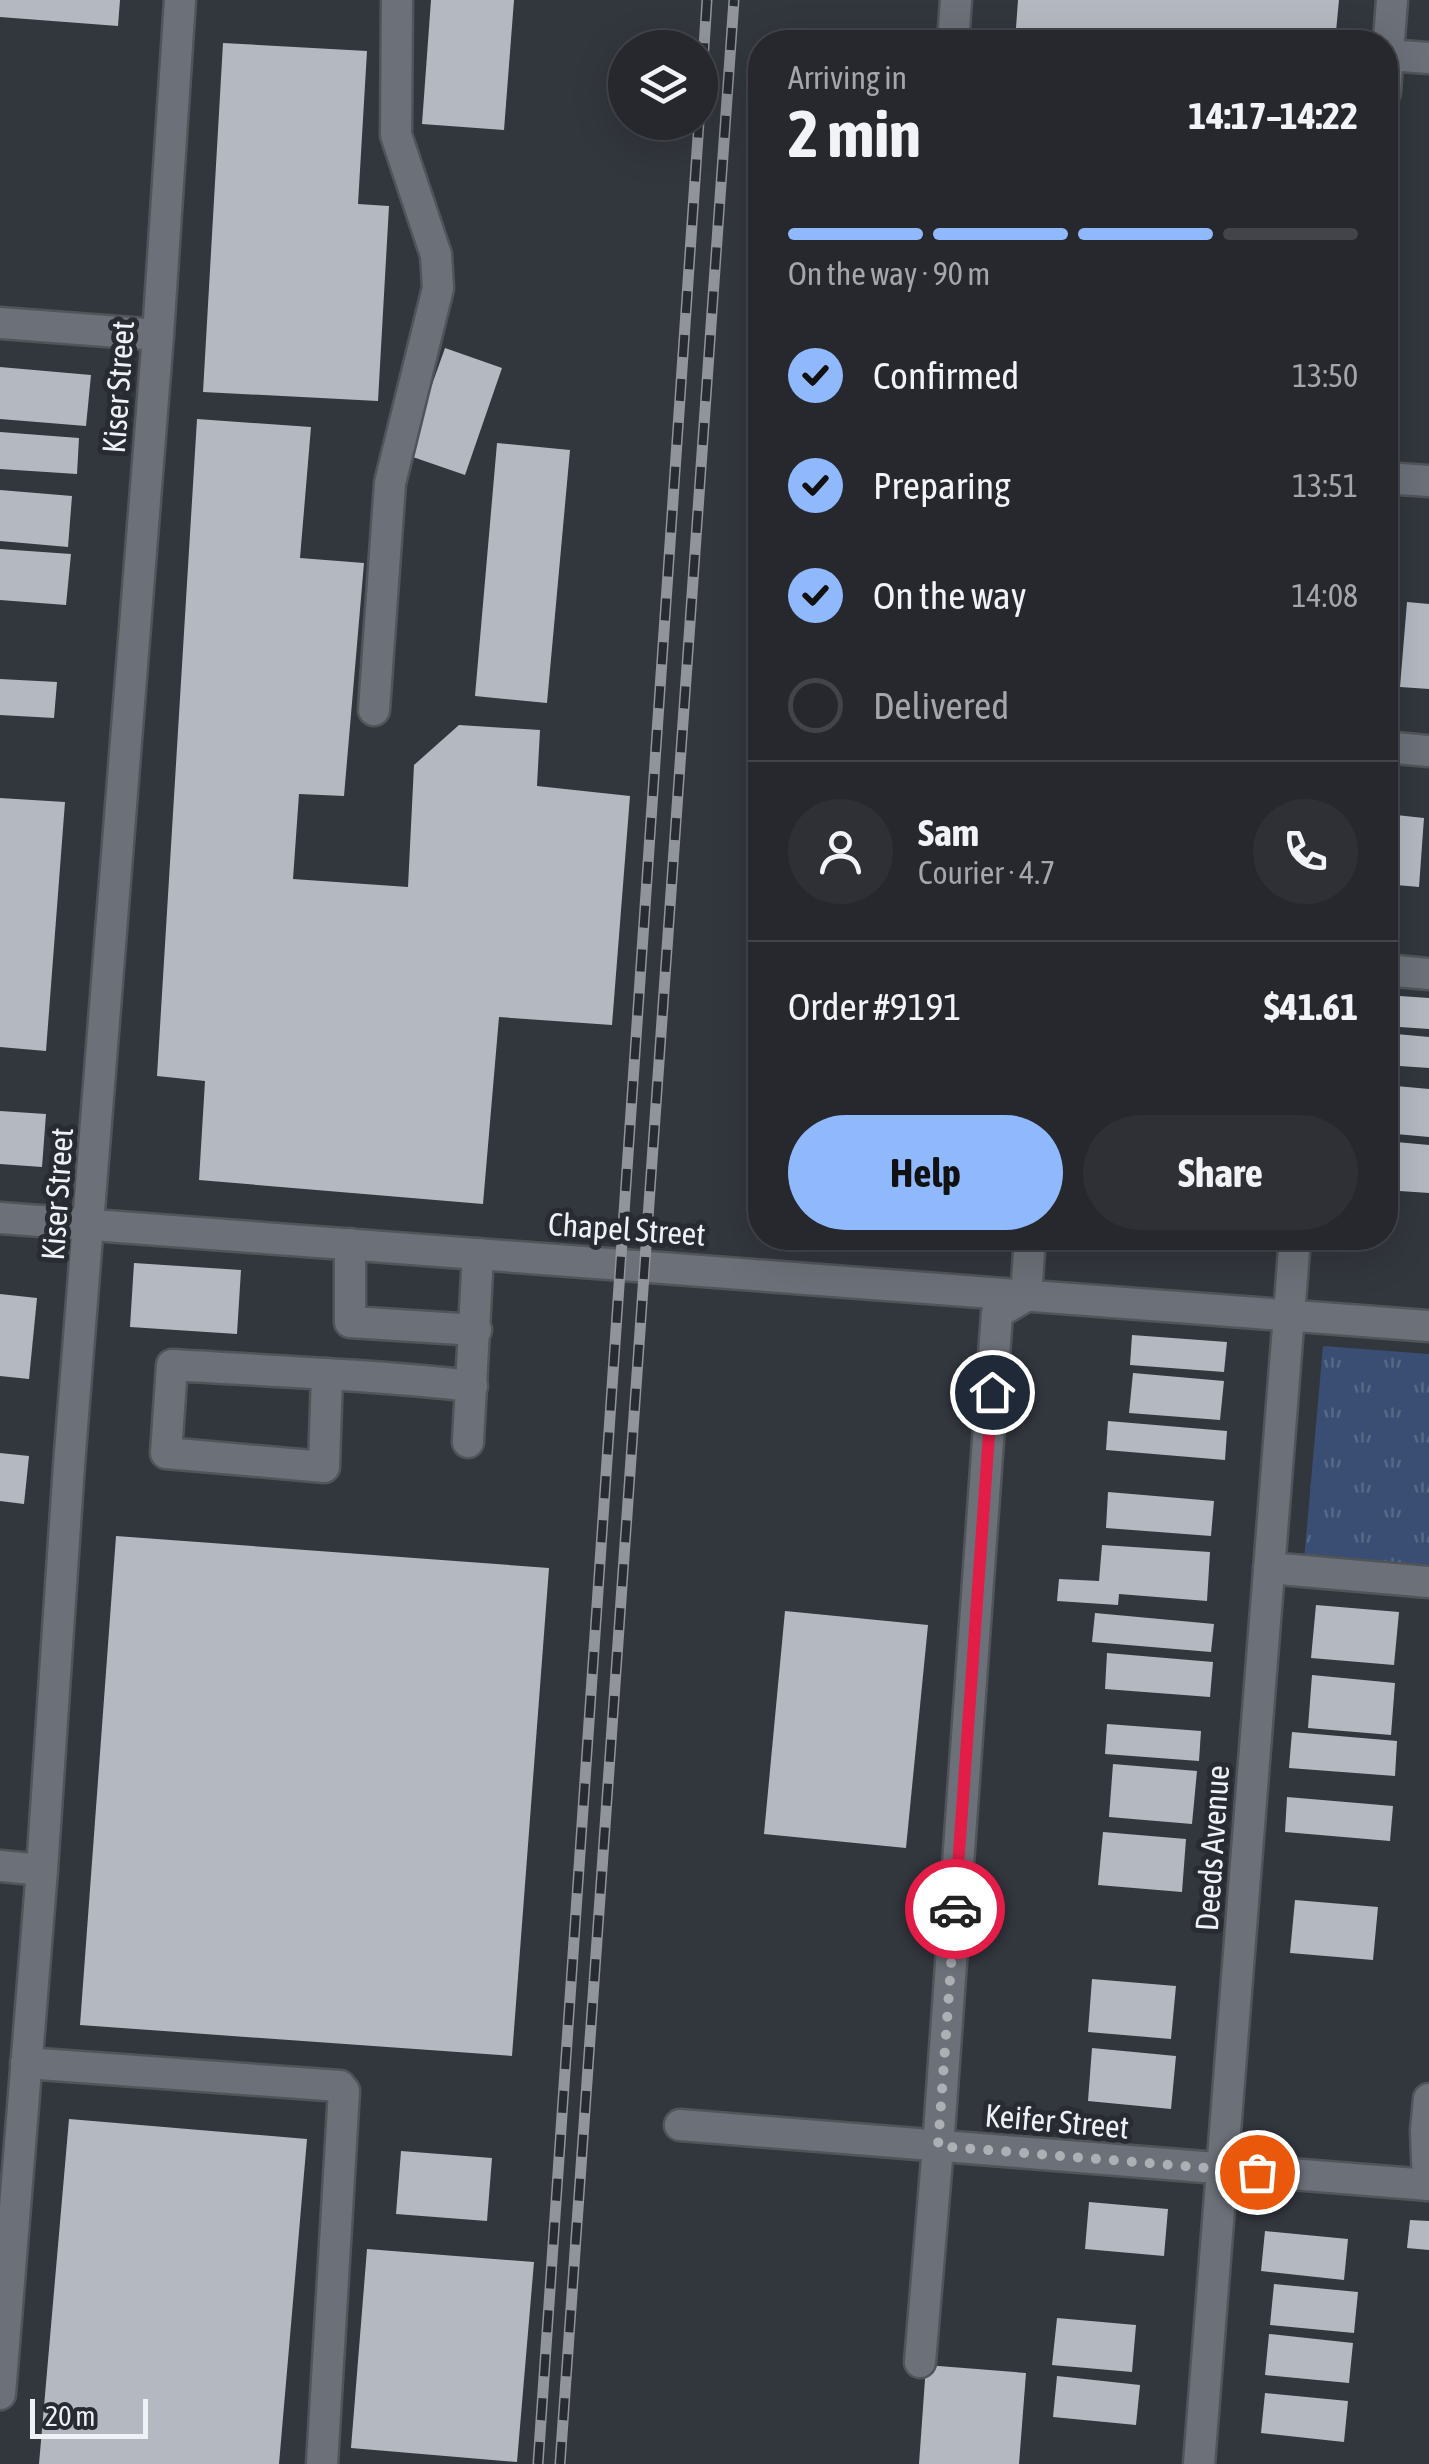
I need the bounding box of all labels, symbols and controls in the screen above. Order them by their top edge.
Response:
map controls [608,30,718,140]
button: layers [608,30,718,140]
text: Arriving in [788,59,907,96]
text: 14:17–14:22 [1188,94,1358,137]
text: 2 min [788,96,921,171]
text: On the way · 90 m [788,255,990,292]
street label: Kiser Street [95,319,141,455]
icon: check [788,348,843,403]
text: Confirmed [873,354,1019,397]
text: 13:50 [1292,357,1358,394]
icon: check [788,458,843,513]
text: Preparing [873,464,1011,507]
text: 13:51 [1292,467,1358,504]
icon: check [788,568,843,623]
text: On the way [873,574,1026,617]
text: 14:08 [1292,577,1358,614]
text: Delivered [873,684,1009,727]
button: person [788,799,893,904]
button: phone [1253,799,1358,904]
text: Sam [918,811,979,854]
text: Courier · 4.7 [918,854,1055,891]
text: Order #9191 [788,985,961,1028]
text: $41.61 [1264,985,1358,1028]
button: Help [788,1115,1063,1230]
button: Share [1083,1115,1358,1230]
street label: Kiser Street [34,1126,80,1262]
street label: Chapel Street [547,1205,707,1253]
pin [950,1350,1035,1435]
icon: home [965,1365,1020,1420]
street label: Deeds Avenue [1188,1764,1236,1932]
courier [905,1859,1005,1959]
icon: car [928,1882,983,1937]
street label: Keifer Street [983,2096,1131,2146]
pin [1215,2130,1300,2215]
icon: bag [1230,2145,1285,2200]
scale bar [30,2394,148,2438]
text: 20 m [45,2400,95,2432]

